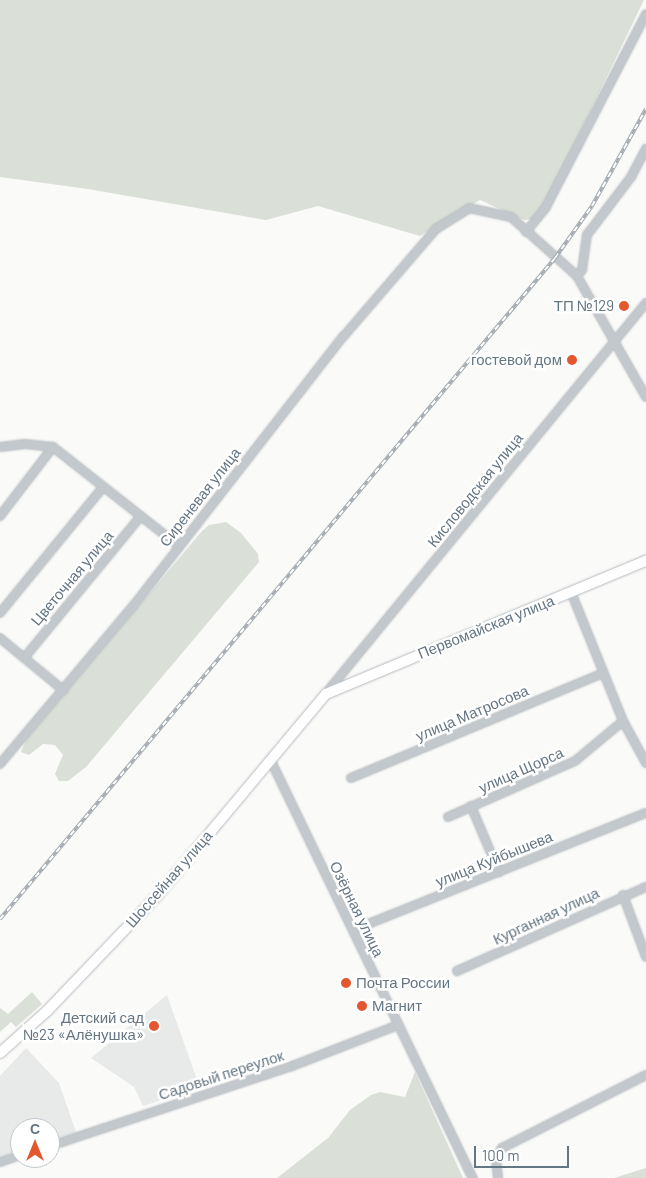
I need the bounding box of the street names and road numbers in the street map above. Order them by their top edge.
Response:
street label: Кисловодская улица [423,429,527,551]
street label: Сиреневая улица [156,444,244,550]
street label: Цветочная улица [27,527,117,629]
street label: Первомайская улица [415,591,557,663]
street label: улица Матросова [413,681,531,745]
street label: улица Щорса [476,743,566,797]
street label: Шоссейная улица [122,827,216,931]
street label: улица Куйбышева [433,827,555,891]
street label: Озёрная улица [326,858,388,960]
street label: Курганная улица [490,884,602,948]
street label: Садовый переулок [156,1046,286,1104]

